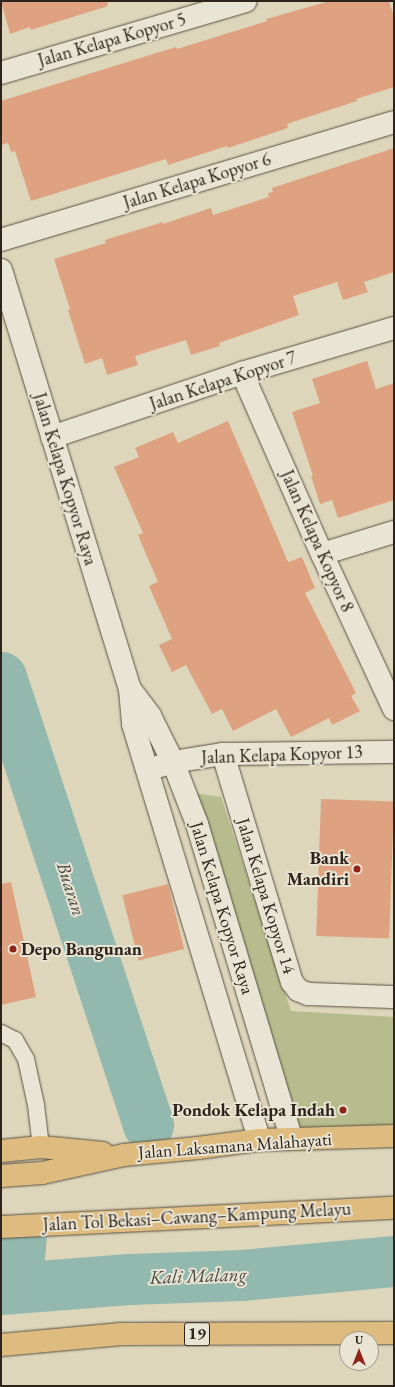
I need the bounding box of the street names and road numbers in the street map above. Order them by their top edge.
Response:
street label: Jalan Kelapa Kopyor 5 [35,9,189,71]
street label: Jalan Kelapa Kopyor 6 [121,148,273,214]
street label: Jalan Kelapa Kopyor 7 [147,347,299,415]
street label: Jalan Kelapa Kopyor Raya [28,390,102,568]
street label: Jalan Kelapa Kopyor 8 [276,467,358,615]
street label: Jalan Kelapa Kopyor 13 [201,741,363,769]
street label: Jalan Kelapa Kopyor 14 [232,816,300,976]
street label: Jalan Kelapa Kopyor Raya [185,819,259,997]
street label: Jalan Laksamana Malahayati [137,1128,333,1164]
street label: Jalan Tol Bekasi–Cawang–Kampung Melayu [42,1198,352,1236]
road number: 19 [184,1319,210,1349]

